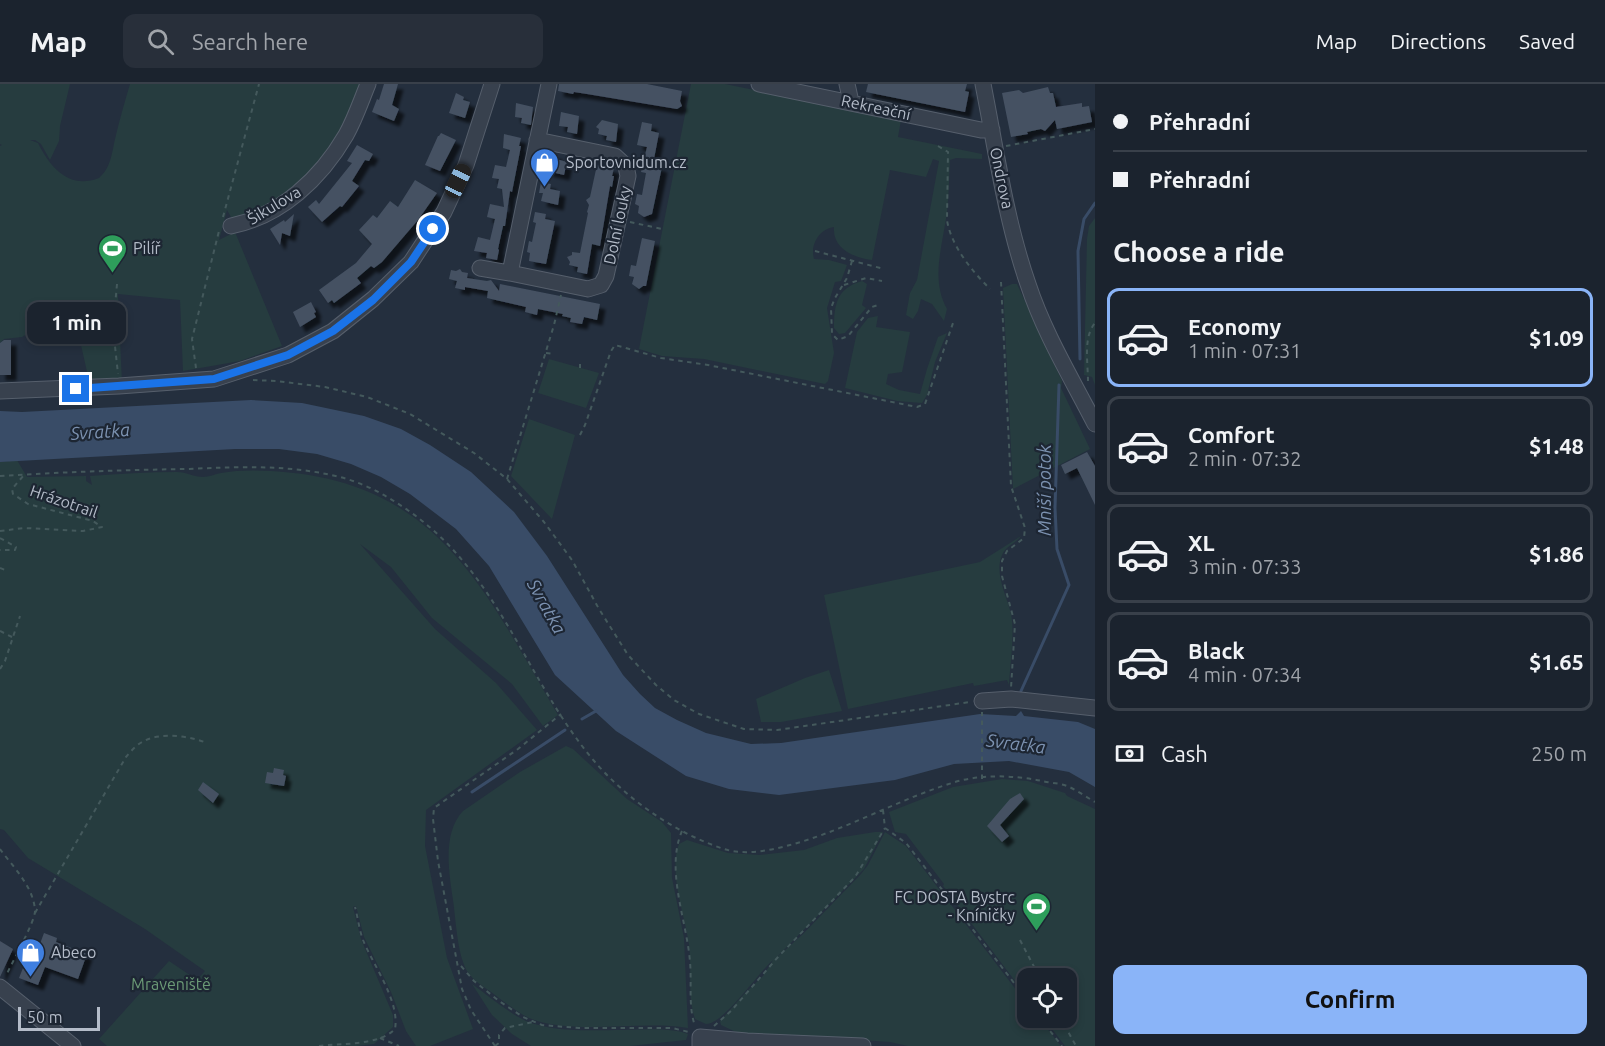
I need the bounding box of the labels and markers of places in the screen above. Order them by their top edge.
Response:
shop icon: Sportovnidum.cz [529,146,561,188]
place label: Sportovnidum.cz [566,153,687,171]
sports icon: Pilíř [96,232,128,274]
place label: Pilíř [133,239,161,257]
place label: FC DOSTA Bystrc - Kníničky [894,888,1016,924]
sports icon: FC DOSTA Bystrc - Kníničky [1020,890,1052,932]
shop icon: Abeco [14,936,46,978]
place label: Abeco [51,943,96,961]

